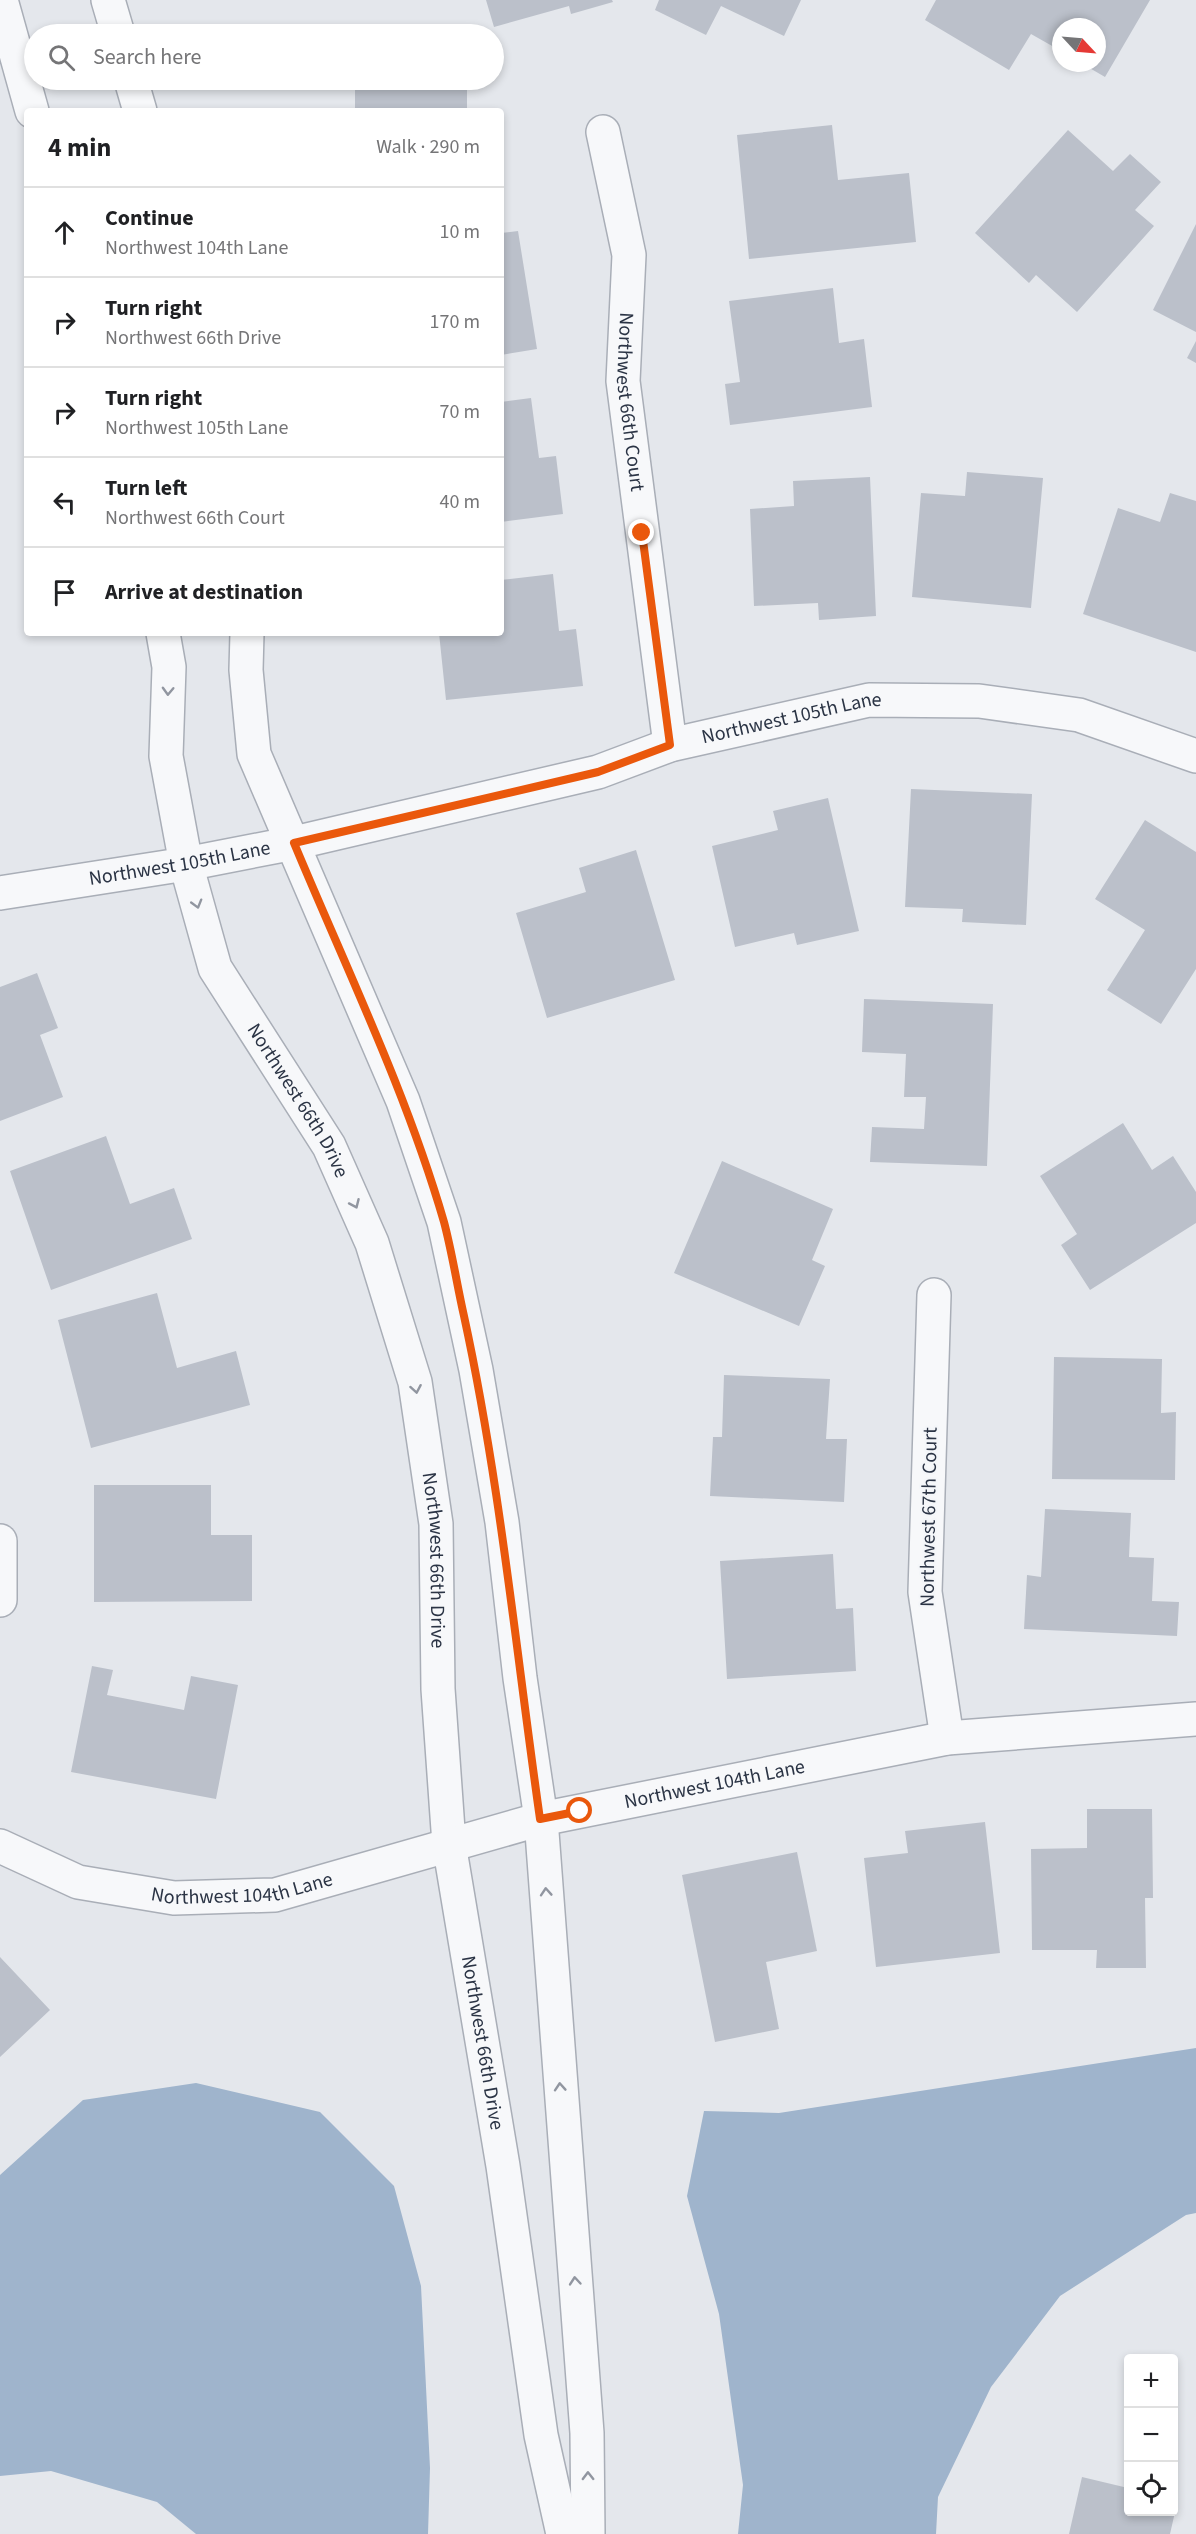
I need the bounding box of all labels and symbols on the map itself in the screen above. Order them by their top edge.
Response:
north arrow [1052,18,1106,72]
street label: Northwest 66th Court [609,312,651,493]
route end [628,519,654,545]
street label: Northwest 105th Lane [699,686,882,751]
one-way arrow [162,687,174,696]
street label: Northwest 105th Lane [87,834,273,893]
one-way arrow [190,899,203,909]
street label: Northwest 66th Drive [240,1018,355,1182]
one-way arrow [348,1198,360,1209]
one-way arrow [409,1384,422,1394]
street label: Northwest 67th Court [913,1427,945,1607]
street label: Northwest 66th Drive [415,1470,452,1649]
street label: Northwest 104th Lane [622,1753,808,1816]
route start [566,1797,592,1823]
street label: Northwest 104th Lane [149,1865,336,1912]
one-way arrow [539,1888,552,1897]
street label: Northwest 66th Drive [454,1954,511,2132]
one-way arrow [553,2082,566,2091]
one-way arrow [569,2276,582,2286]
one-way arrow [581,2471,594,2480]

